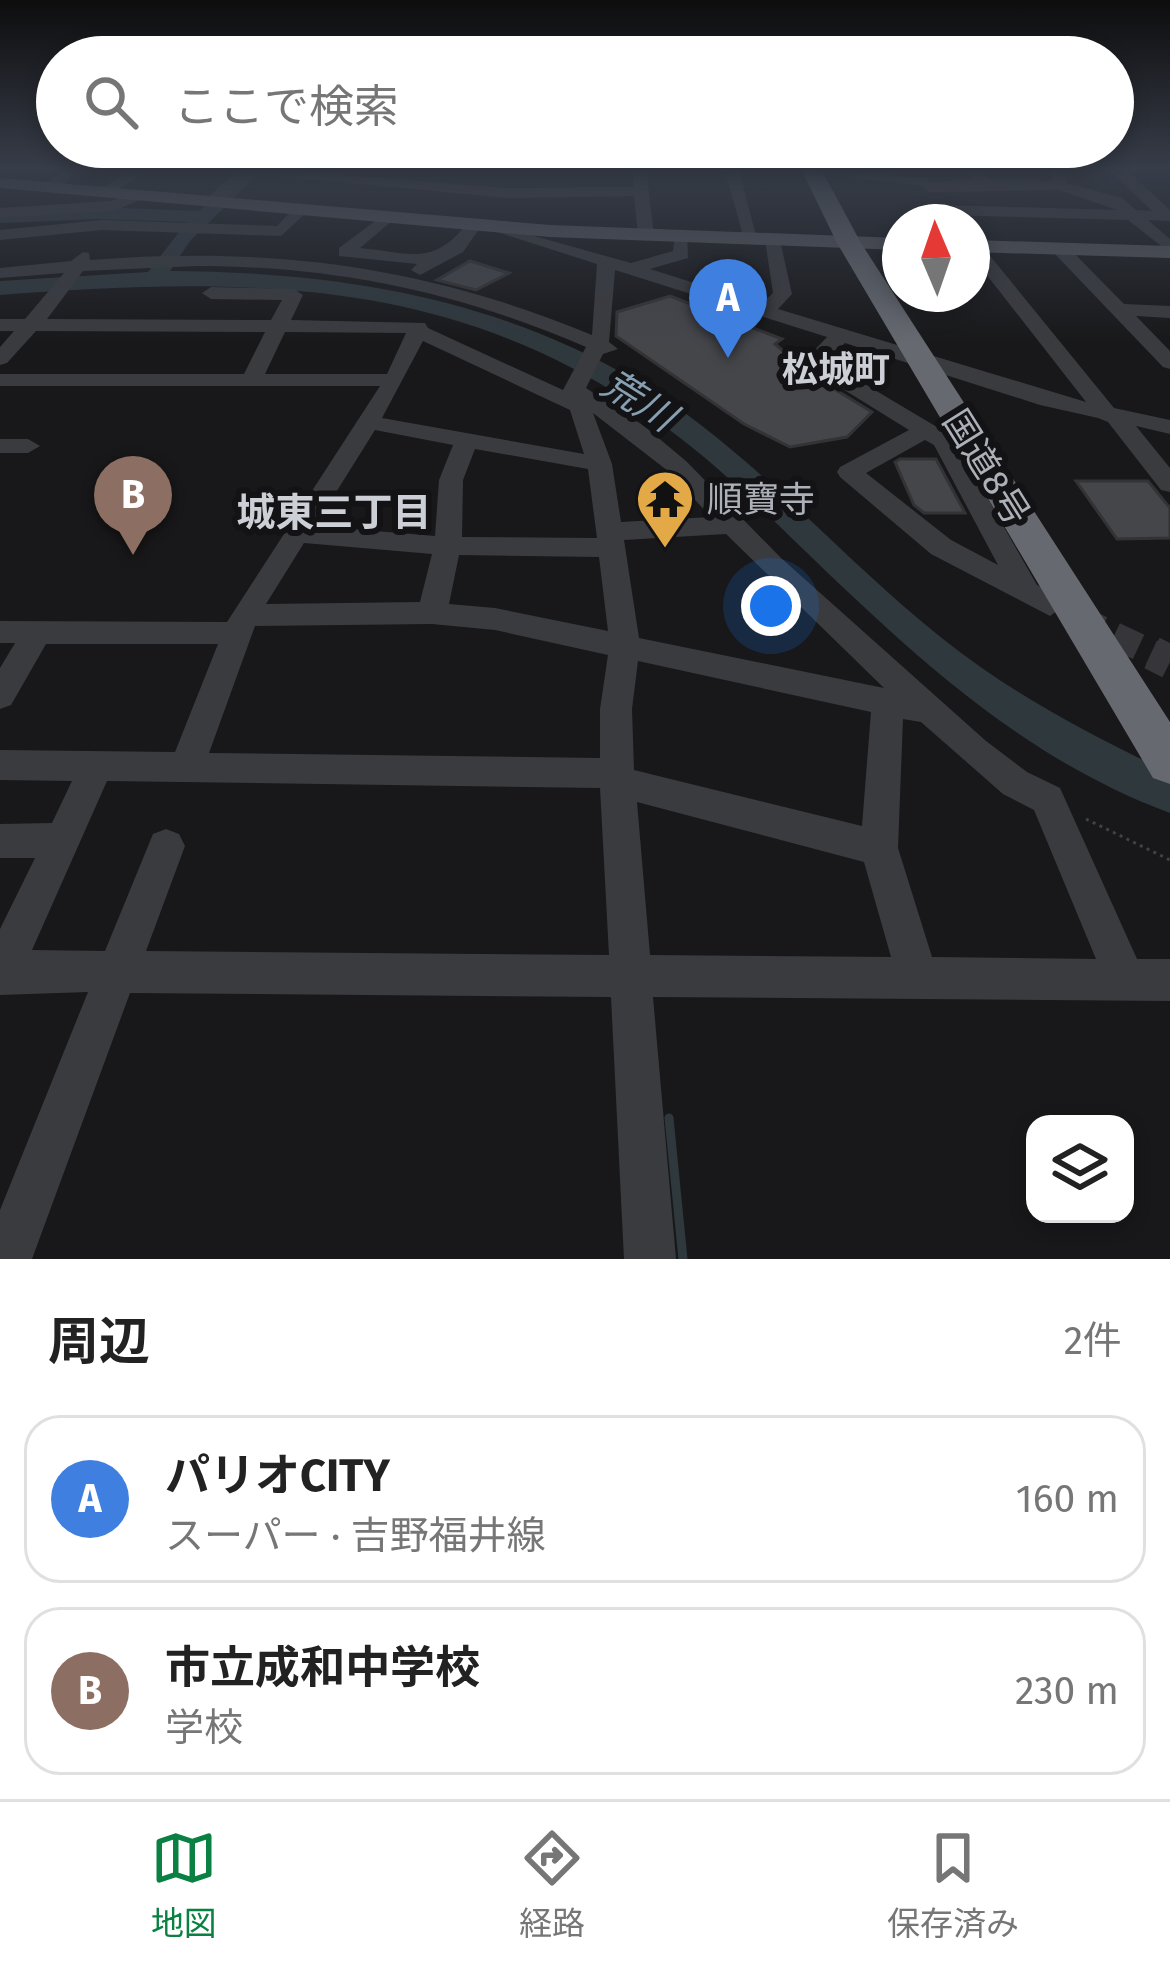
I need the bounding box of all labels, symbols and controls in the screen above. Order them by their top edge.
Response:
search box [36,36,1134,168]
icon: search [78,69,144,135]
text: ここで検索 [174,80,399,134]
north arrow [882,204,990,312]
pin: A [689,259,767,358]
district label: 松城町 [782,348,890,392]
water label: 荒川 [593,361,687,443]
street label: 国道8号 [934,402,1039,533]
pin: B [94,456,172,555]
temple icon: 順寶寺 [634,468,696,550]
place label: 順寶寺 [707,478,815,522]
district label: 城東三丁目 [236,490,432,536]
your location [741,576,801,636]
map controls [1026,1115,1134,1223]
button: layers [1026,1115,1134,1223]
text: 周辺 [48,1311,150,1373]
text: 2件 [1064,1318,1122,1364]
text: パリオCITY [165,1449,390,1503]
text: A [78,1476,102,1522]
text: 160 m [1016,1476,1119,1522]
text: スーパー · 吉野福井線 [165,1513,546,1559]
text: 市立成和中学校 [165,1641,480,1695]
text: B [78,1668,102,1714]
text: 230 m [1015,1668,1119,1714]
text: 学校 [165,1705,243,1751]
tab: 地図 [151,1825,217,1945]
tab: 経路 [519,1825,585,1945]
tab: 保存済み [887,1825,1019,1945]

